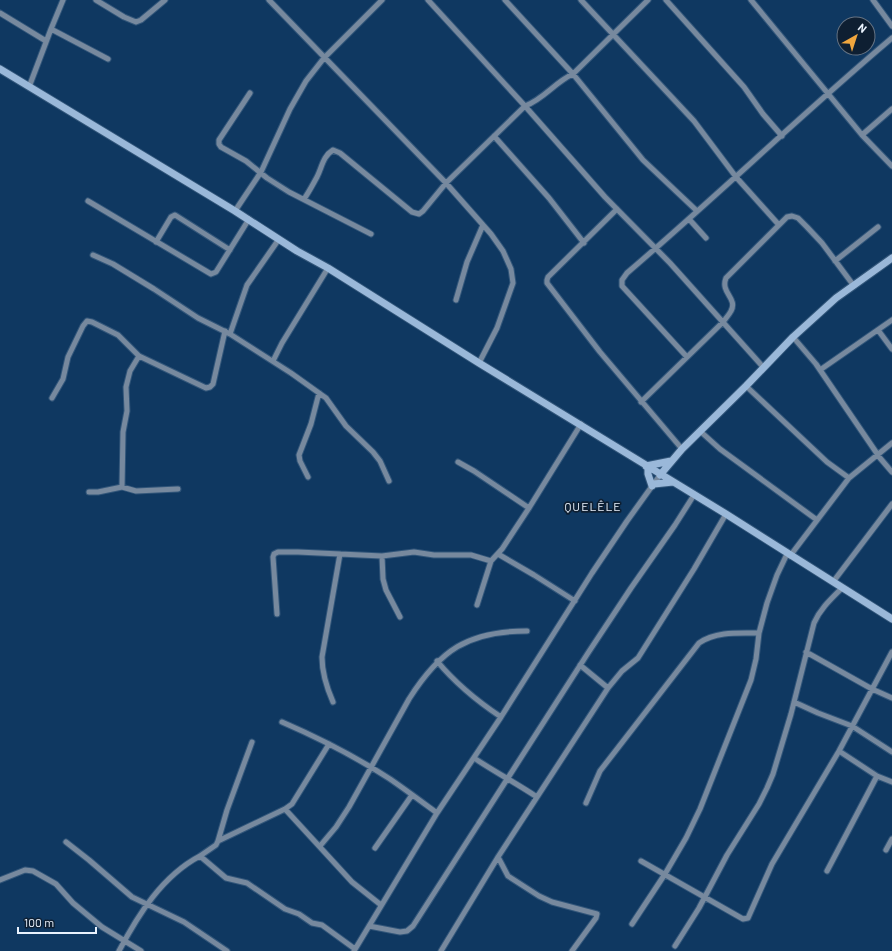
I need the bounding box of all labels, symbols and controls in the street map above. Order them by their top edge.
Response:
north arrow [836,16,876,56]
text: N [856,20,870,35]
district label: QUELÊLE [564,499,622,513]
scale bar [18,909,96,935]
text: 100 m [24,915,54,929]

